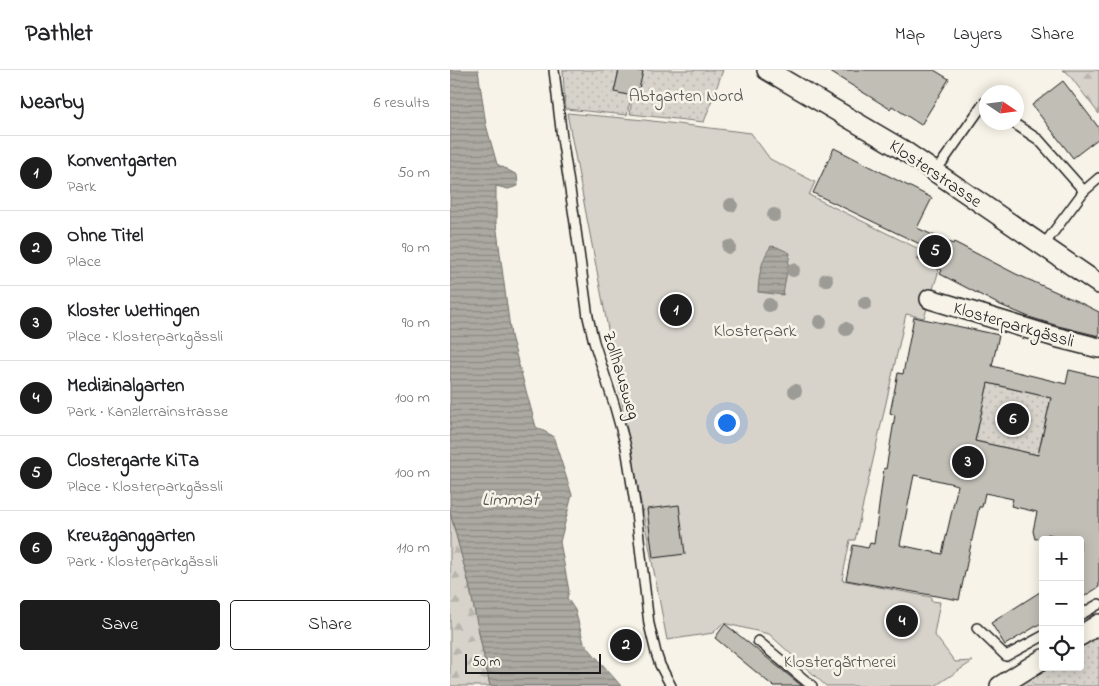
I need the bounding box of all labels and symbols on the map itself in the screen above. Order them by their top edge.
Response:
park label: Abtgarten Nord [629,84,743,111]
north arrow [979,85,1024,130]
street label: Klosterstrasse [883,134,987,216]
pin: 5 [919,232,951,270]
pin: 1 [660,291,692,329]
street label: Klosterparkgässli [950,296,1077,357]
park label: Klosterpark [714,319,797,345]
street label: Zollhausweg [593,328,646,423]
pin: 6 [997,400,1029,438]
your location [714,410,740,436]
pin: 3 [952,443,984,481]
water label: Limmat [482,487,540,514]
pin: 4 [886,602,918,640]
pin: 2 [610,626,642,664]
park label: Klostergärtnerei [784,650,896,677]
scale bar [465,651,601,674]

